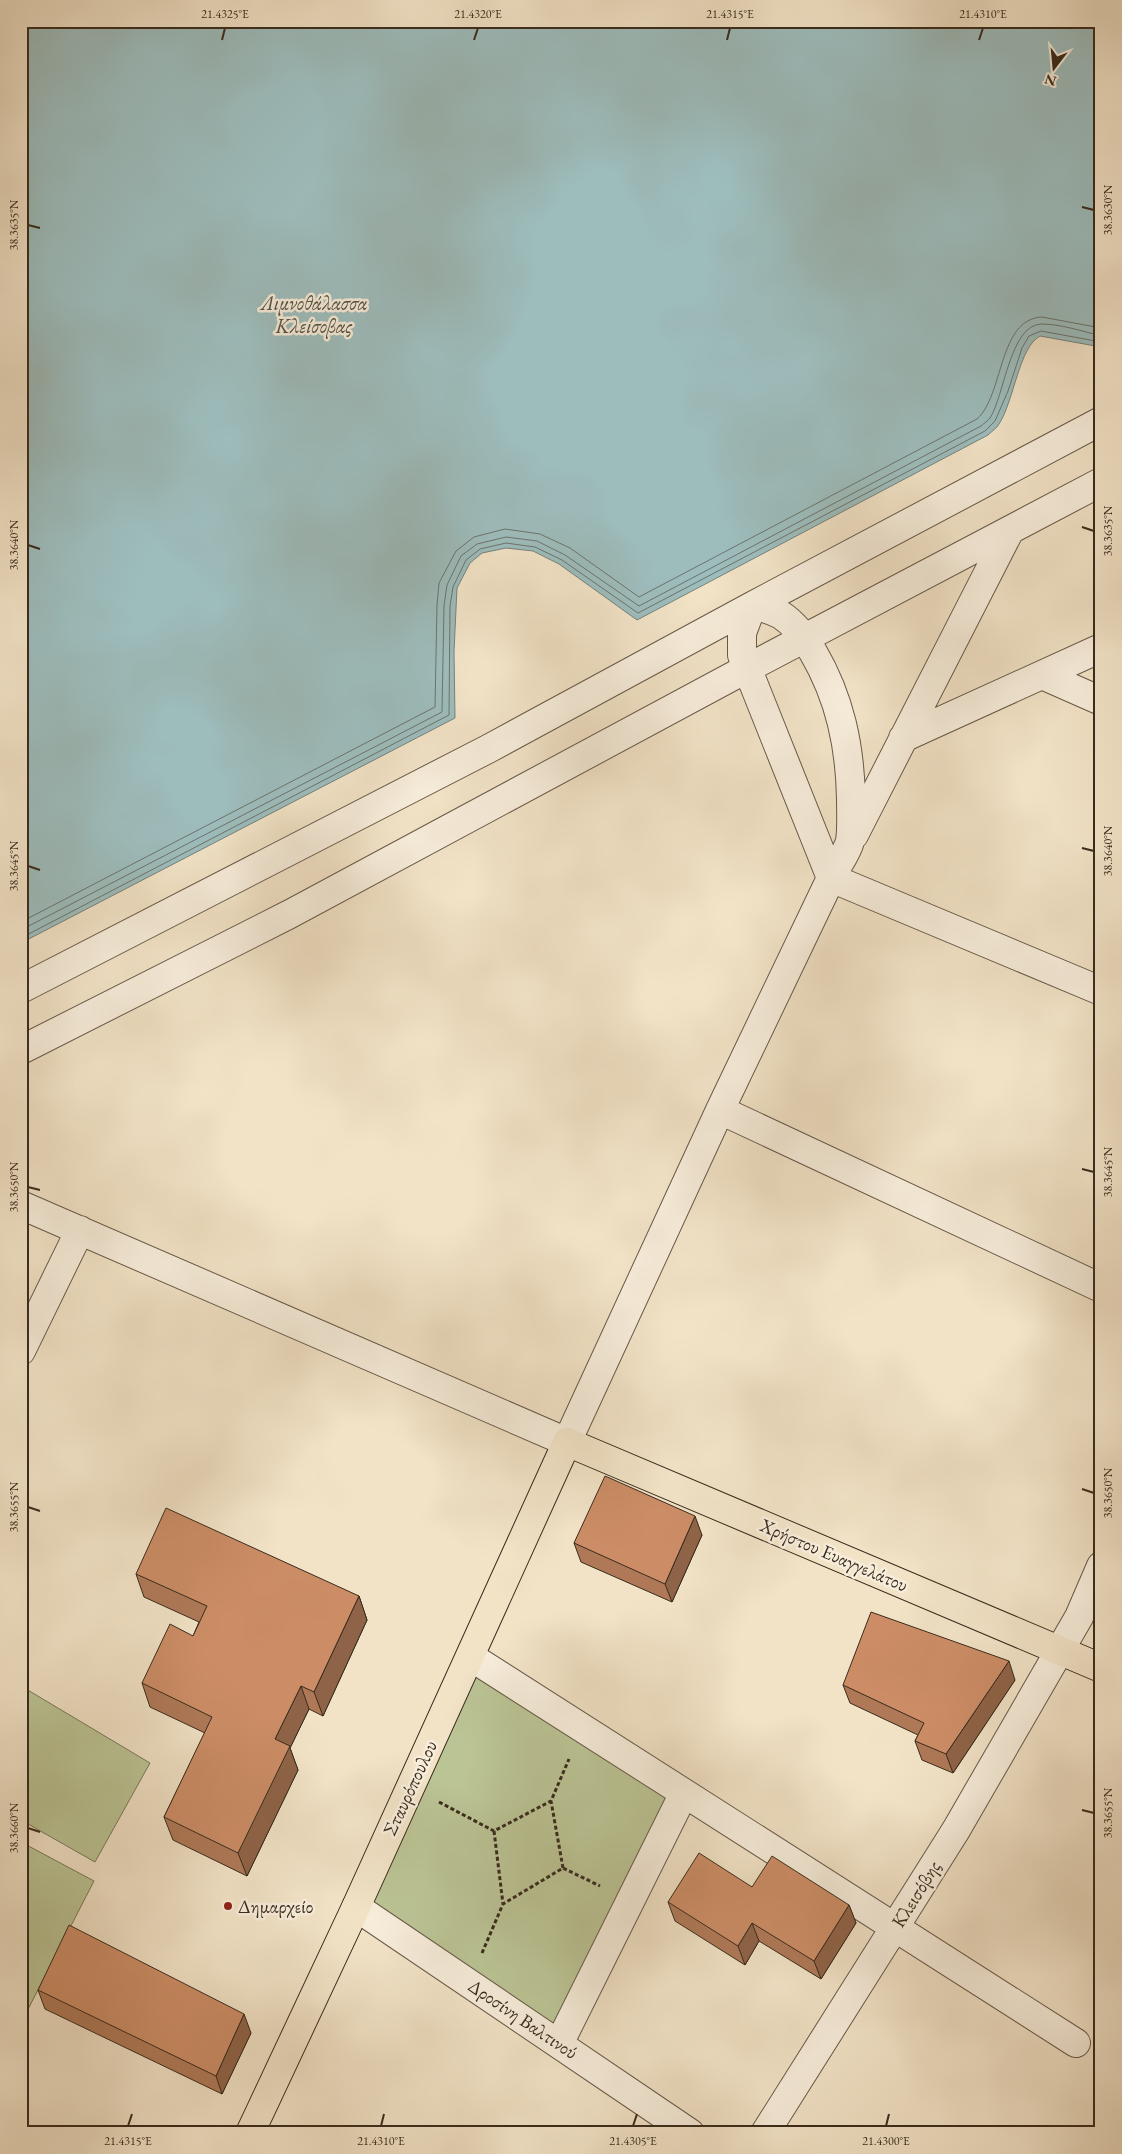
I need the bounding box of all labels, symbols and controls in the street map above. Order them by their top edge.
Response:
text: 21.4325°E [201,6,249,22]
text: 21.4320°E [454,6,502,22]
text: 21.4315°E [706,6,754,22]
text: 21.4310°E [959,6,1007,22]
north arrow [1030,42,1080,92]
text: N [1042,70,1058,91]
text: 38.3630°N [1100,184,1116,235]
text: 38.3635°N [6,199,22,250]
water label: Λιμνοθάλασσα Κλείσοβας [259,290,367,339]
text: 38.3635°N [1100,505,1116,556]
text: 38.3640°N [6,519,22,570]
text: 38.3640°N [1100,825,1116,876]
text: 38.3645°N [6,840,22,891]
text: 38.3645°N [1100,1146,1116,1197]
text: 38.3650°N [6,1161,22,1212]
text: 38.3650°N [1100,1467,1116,1518]
text: 38.3655°N [6,1481,22,1532]
street label: Χρήστου Ευαγγελάτου [755,1512,912,1597]
street label: Σταυρόπουλου [377,1736,443,1840]
text: 38.3655°N [1100,1787,1116,1838]
text: 38.3660°N [6,1802,22,1853]
street label: Κλεισόβης [886,1856,946,1932]
place label: Δημαρχείο [238,1894,313,1919]
marker: Δημαρχείο [222,1900,234,1912]
street label: Δροσίνη Βαλτινού [463,1973,583,2065]
text: 21.4315°E [104,2133,152,2149]
text: 21.4310°E [357,2133,405,2149]
text: 21.4305°E [609,2133,657,2149]
text: 21.4300°E [862,2133,910,2149]

